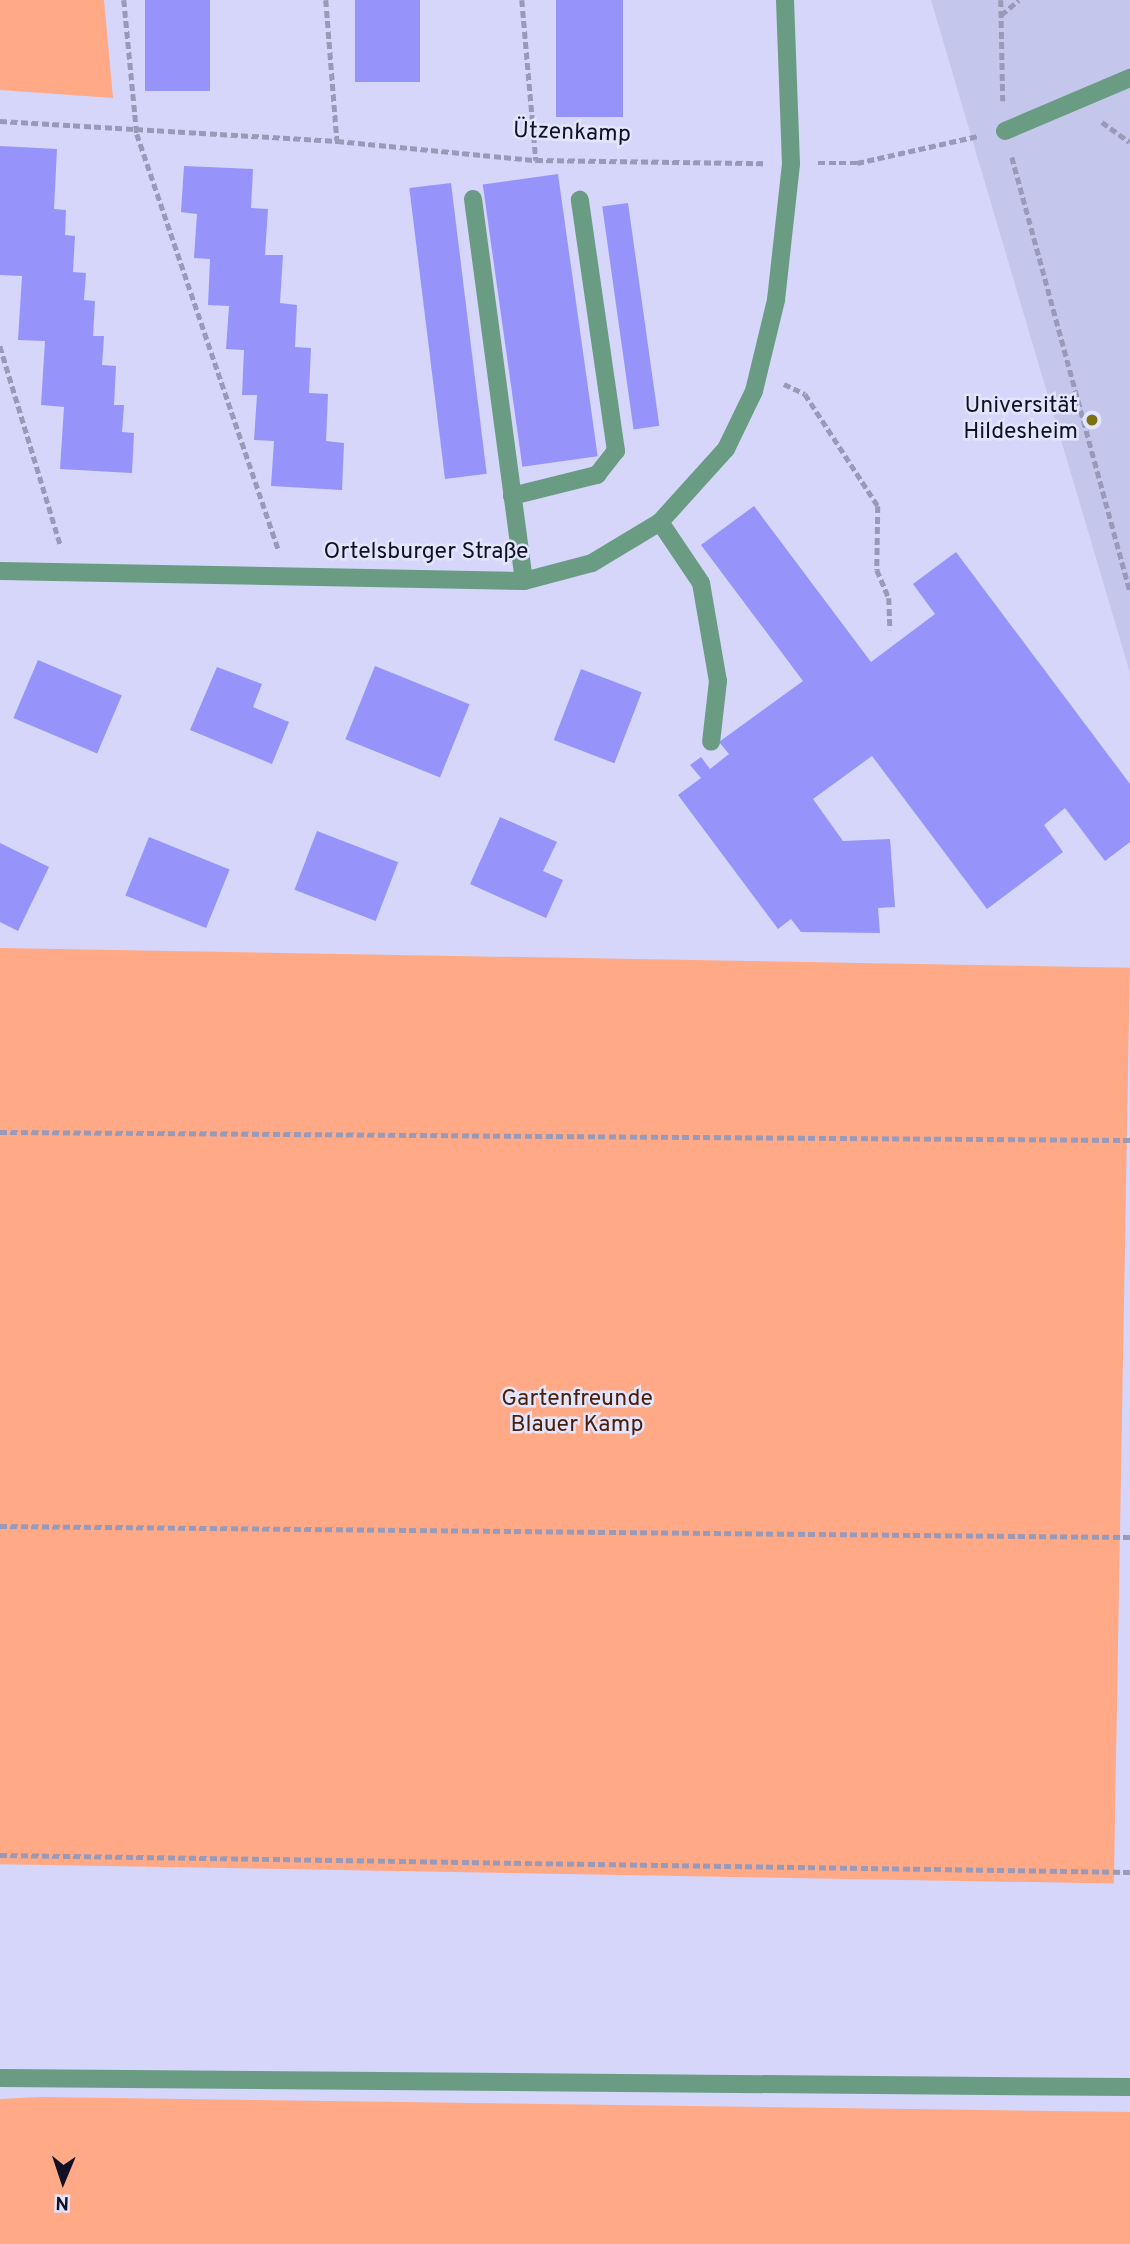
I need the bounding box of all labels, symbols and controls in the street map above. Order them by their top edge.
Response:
street label: Ützenkamp [513,118,631,150]
place label: Universität Hildesheim [963,393,1078,447]
marker: Universität Hildesheim [1084,412,1100,428]
street label: Ortelsburger Straße [324,539,528,567]
park label: Gartenfreunde Blauer Kamp [501,1386,653,1440]
north arrow [28,2146,98,2216]
text: N [55,2190,70,2214]

